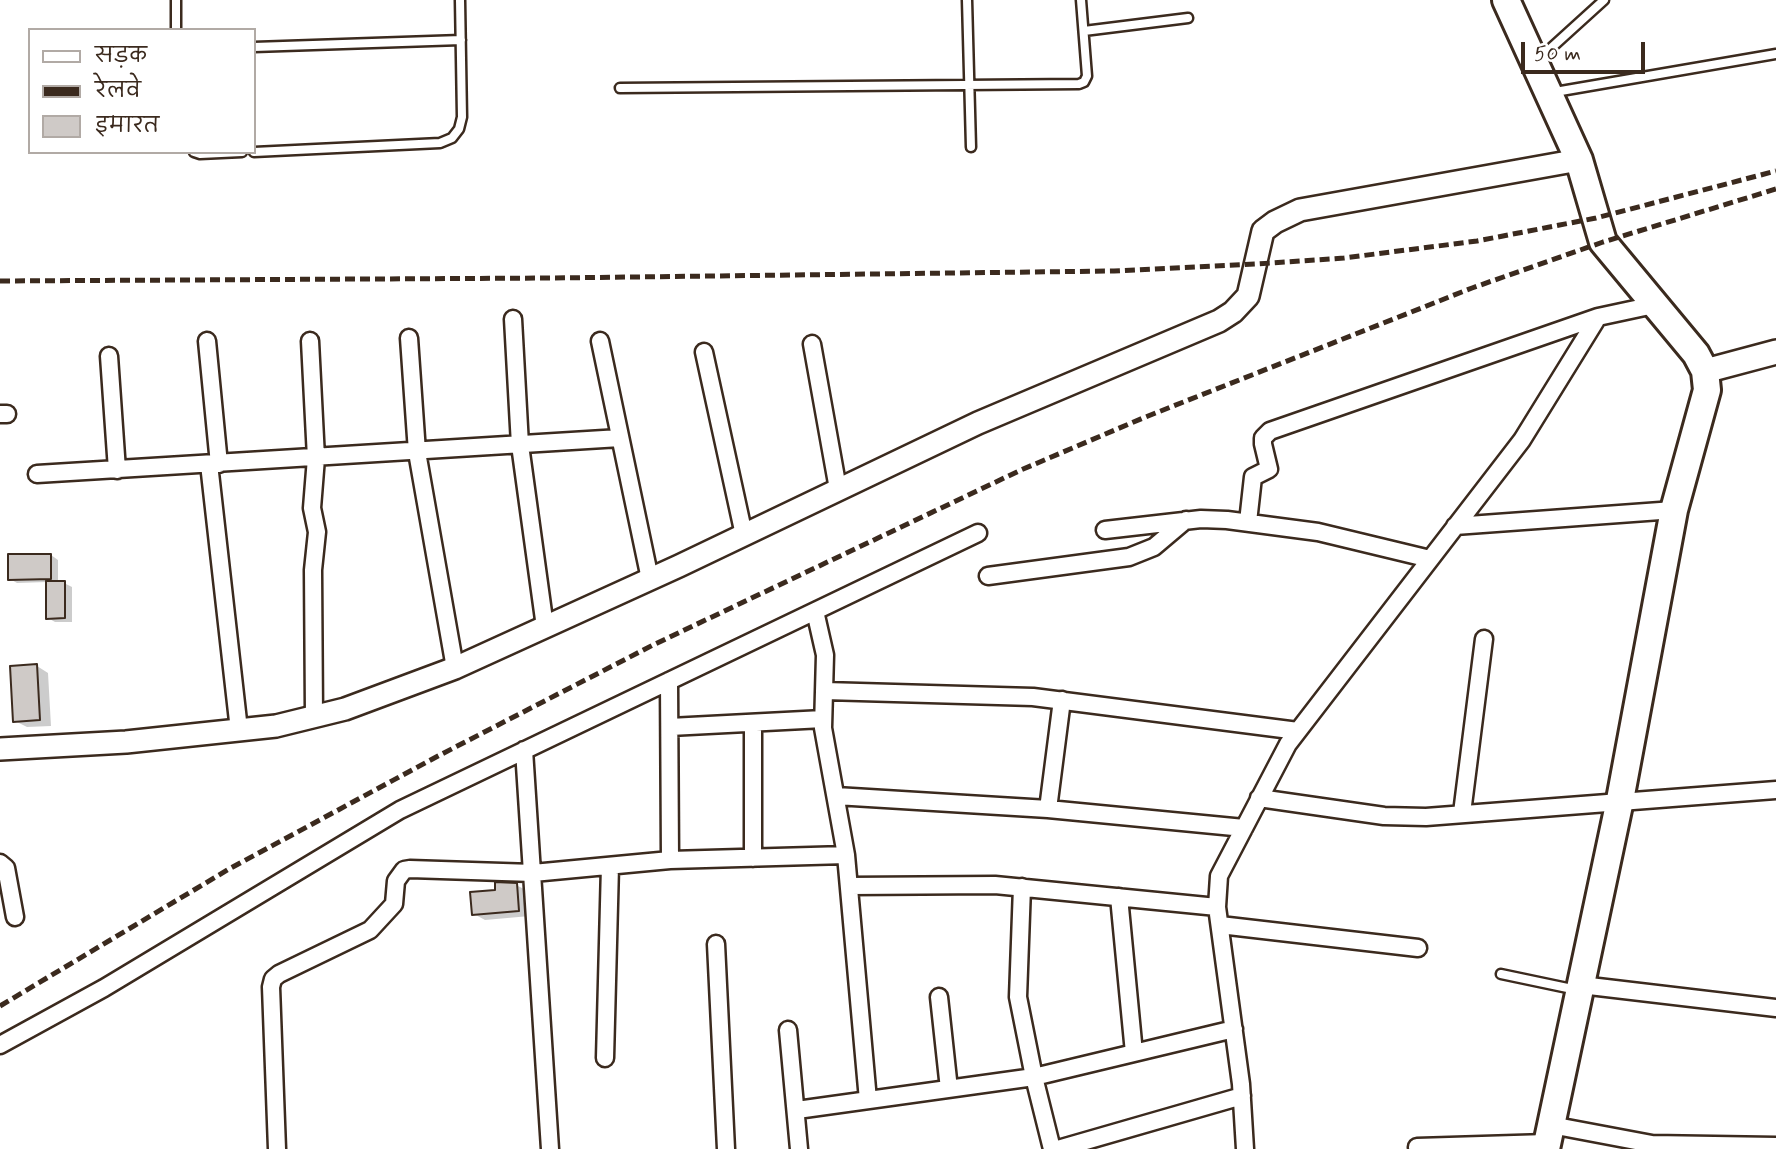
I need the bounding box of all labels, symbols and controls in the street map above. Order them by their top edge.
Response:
legend [28,28,256,154]
scale bar [1524,28,1648,72]
text: 50 m [1534,40,1581,68]
text: सड़क [95,42,147,70]
text: रेलवे [95,77,141,105]
text: इमारत [95,112,159,140]

